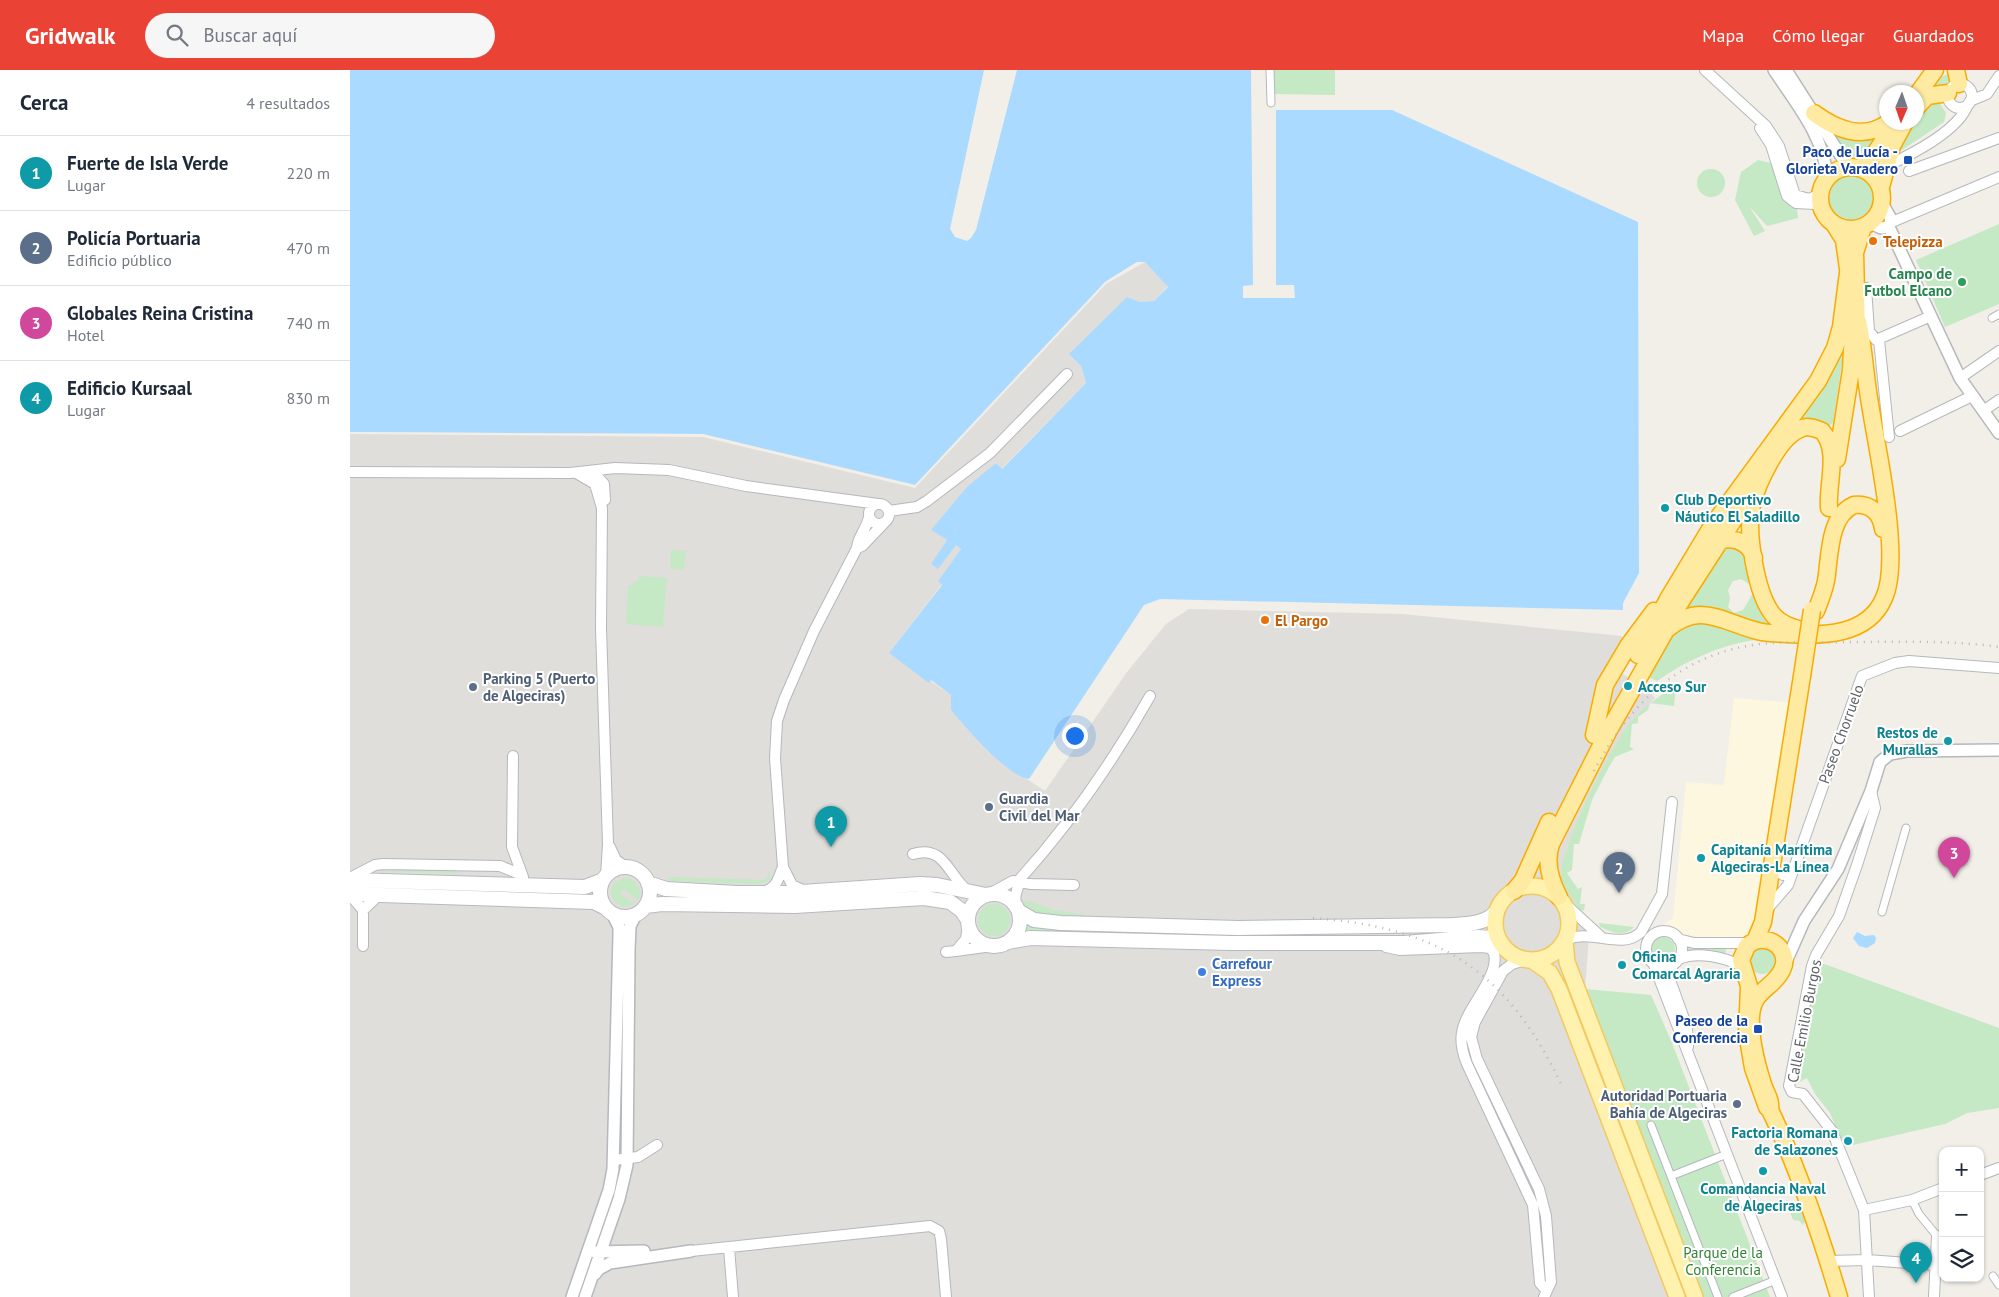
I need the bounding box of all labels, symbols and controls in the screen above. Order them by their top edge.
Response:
search box [145,13,495,58]
text: Gridwalk [25,20,115,51]
icon: search [163,21,191,49]
text: Buscar aquí [203,23,297,47]
text: Mapa [1702,24,1744,47]
text: Cómo llegar [1772,24,1865,47]
text: Guardados [1893,24,1974,47]
north arrow [1879,85,1924,130]
text: Cerca [20,89,69,116]
text: 4 resultados [246,93,330,113]
place label: Paco de Lucía - Glorieta Varadero [1786,142,1898,178]
text: Fuerte de Isla Verde [67,151,228,175]
marker: Paco de Lucía - Glorieta Varadero [1902,154,1914,166]
text: 1 [31,163,41,183]
text: 220 m [287,163,330,183]
text: Lugar [67,175,106,195]
text: Policía Portuaria [67,226,201,250]
place label: Telepizza [1883,232,1943,251]
marker: Telepizza [1867,235,1879,247]
text: 2 [31,238,41,258]
text: 470 m [287,238,330,258]
text: Edificio público [67,250,172,270]
place label: Campo de Futbol Elcano [1864,264,1952,300]
marker: Campo de Futbol Elcano [1956,276,1968,288]
text: Globales Reina Cristina [67,301,253,325]
text: 3 [31,313,41,333]
text: 740 m [287,313,330,333]
text: Hotel [67,325,104,345]
text: Edificio Kursaal [67,376,192,400]
text: 4 [31,388,41,408]
text: 830 m [287,388,330,408]
text: Lugar [67,400,106,420]
place label: Club Deportivo Náutico El Saladillo [1675,490,1800,526]
marker: Club Deportivo Náutico El Saladillo [1659,502,1671,514]
place label: El Pargo [1275,611,1328,630]
marker: El Pargo [1259,614,1271,626]
place label: Parking 5 (Puerto de Algeciras) [483,669,595,705]
place label: Acceso Sur [1638,677,1707,696]
marker: Acceso Sur [1622,680,1634,692]
marker: Parking 5 (Puerto de Algeciras) [467,681,479,693]
street label: Paseo Chorruelo [1814,682,1868,786]
your location [1062,723,1088,749]
place label: Restos de Murallas [1877,723,1938,759]
marker: Restos de Murallas [1942,735,1954,747]
place label: Guardia Civil del Mar [999,789,1080,825]
marker: Guardia Civil del Mar [983,801,995,813]
pin: 1 [815,806,847,847]
pin: 3 [1938,837,1970,878]
place label: Capitanía Marítima Algeciras-La Línea [1711,840,1832,876]
pin: 2 [1603,852,1635,893]
marker: Capitanía Marítima Algeciras-La Línea [1695,852,1707,864]
place label: Oficina Comarcal Agraria [1632,947,1741,983]
place label: Carrefour Express [1212,954,1273,990]
street label: Calle Emilio Burgos [1783,958,1825,1084]
marker: Oficina Comarcal Agraria [1616,959,1628,971]
marker: Carrefour Express [1196,966,1208,978]
place label: Paseo de la Conferencia [1673,1011,1748,1047]
marker: Paseo de la Conferencia [1752,1023,1764,1035]
place label: Autoridad Portuaria Bahía de Algeciras [1601,1086,1727,1122]
marker: Autoridad Portuaria Bahía de Algeciras [1731,1098,1743,1110]
place label: Factoria Romana de Salazones [1731,1123,1838,1159]
marker: Factoria Romana de Salazones [1842,1135,1854,1147]
map controls [1939,1147,1984,1282]
button: + [1939,1147,1984,1192]
marker: Comandancia Naval de Algeciras [1757,1165,1769,1177]
place label: Comandancia Naval de Algeciras [1700,1179,1826,1215]
button: − [1939,1192,1984,1237]
button: layers [1939,1237,1984,1282]
pin: 4 [1900,1242,1932,1283]
park label: Parque de la Conferencia [1683,1243,1763,1279]

